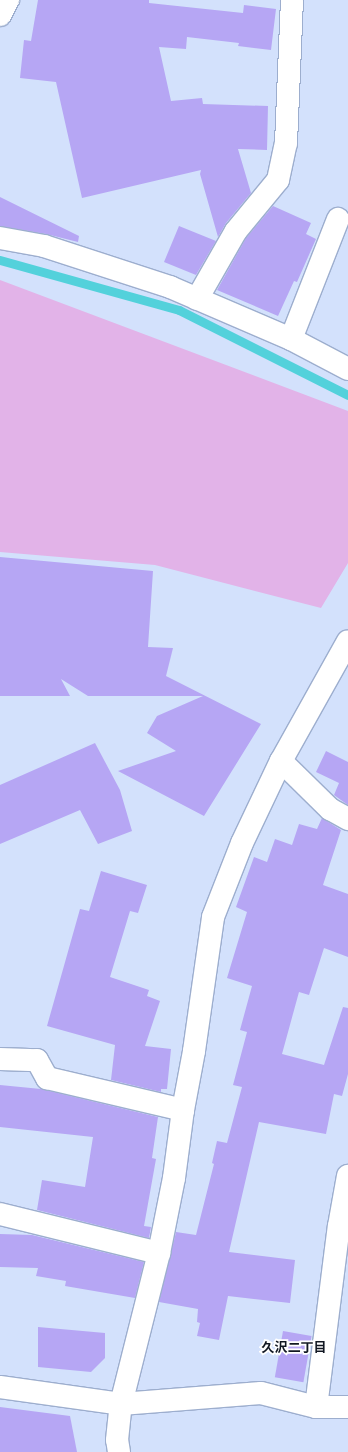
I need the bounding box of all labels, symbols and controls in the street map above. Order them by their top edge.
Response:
district label: 久沢二丁目 [262,1339,326,1355]

